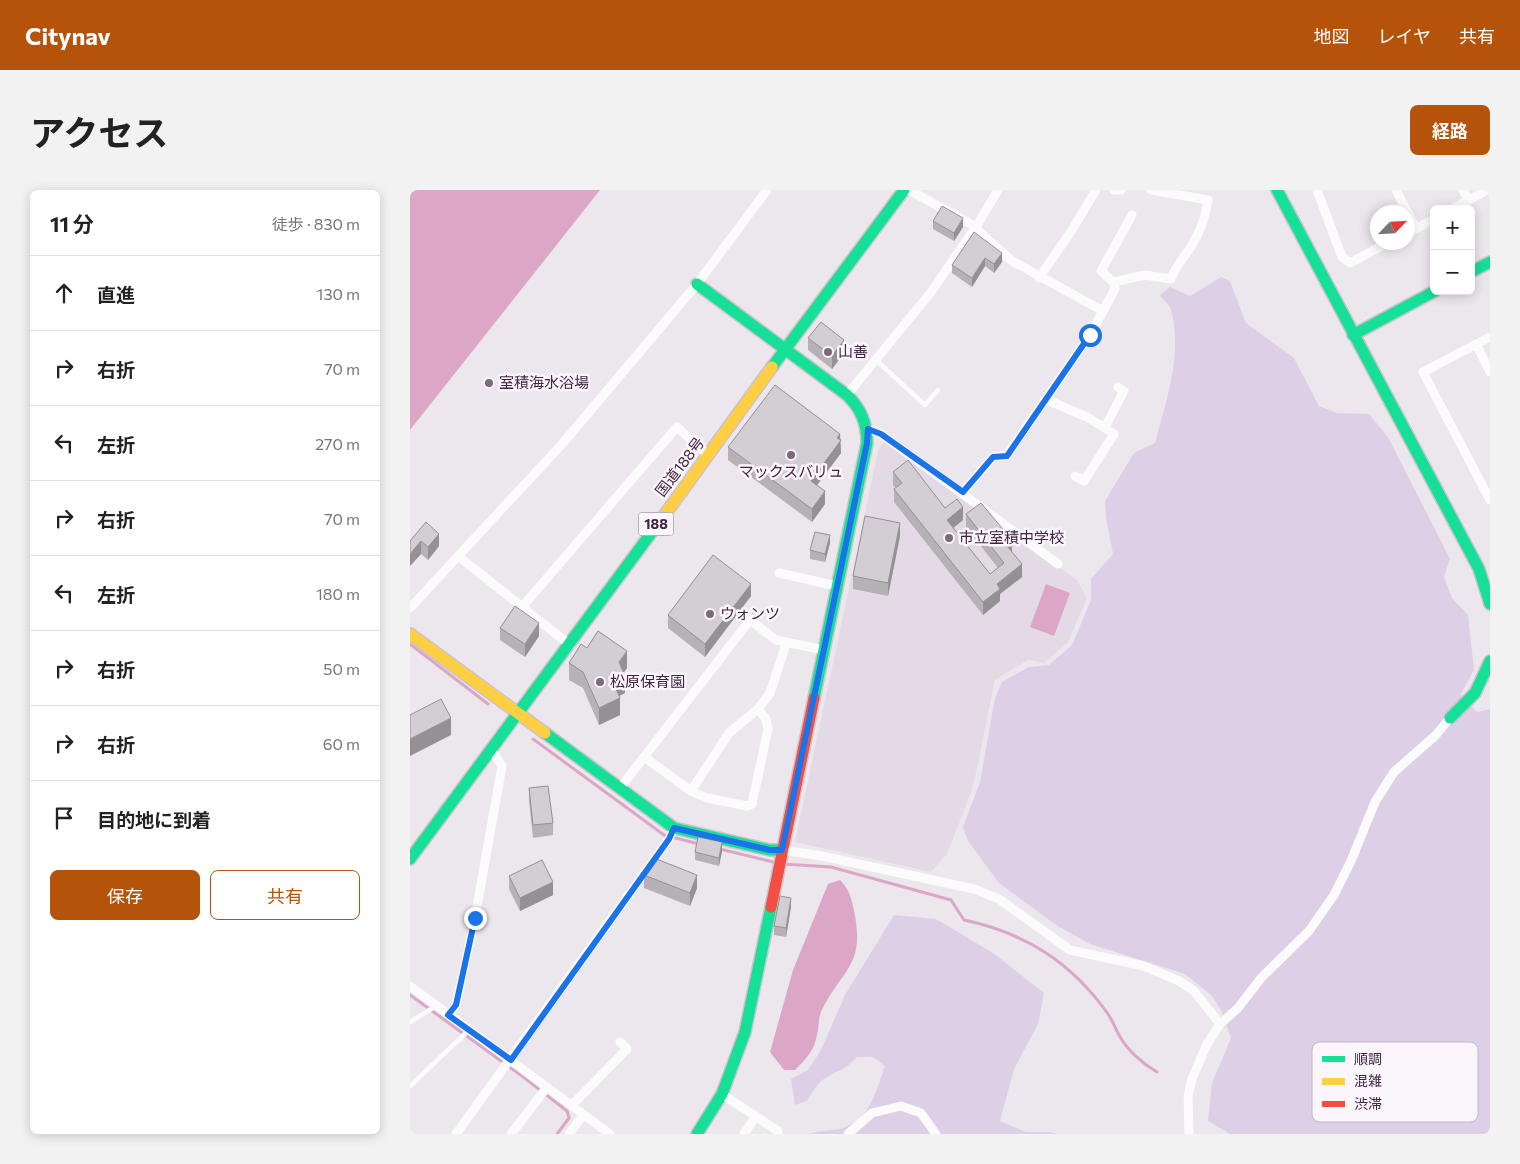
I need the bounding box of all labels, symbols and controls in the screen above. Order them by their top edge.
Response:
text: Citynav [25,21,111,50]
text: 地図 [1314,25,1350,47]
text: レイヤ [1378,25,1431,47]
text: 共有 [1459,25,1495,47]
button: 経路 [1410,105,1490,155]
text: アクセス [30,110,168,153]
north arrow [1370,205,1415,250]
map controls [1430,205,1475,295]
button: + [1430,205,1475,250]
text: 11 分 [50,211,94,236]
text: 徒歩 · 830 m [272,214,360,233]
button: − [1430,250,1475,295]
icon: ahead [50,279,78,307]
text: 直進 [97,283,135,306]
text: 130 m [317,284,360,303]
route start [1079,324,1102,347]
place label: 山善 [838,342,868,360]
marker: 山善 [822,346,834,358]
icon: right [50,354,78,382]
text: 右折 [97,358,135,381]
text: 70 m [324,359,360,378]
place label: 室積海水浴場 [499,373,589,391]
marker: 室積海水浴場 [483,377,495,389]
icon: left [50,429,78,457]
text: 左折 [97,433,135,456]
street label: 国道188号 [651,433,707,500]
text: 270 m [315,434,360,453]
marker: マックスバリュ [785,449,797,461]
place label: マックスバリュ [739,462,843,480]
icon: right [50,504,78,532]
text: 右折 [97,508,135,531]
text: 70 m [324,509,360,528]
road number: 188 [638,512,674,536]
place label: 市立室積中学校 [959,528,1064,546]
marker: 市立室積中学校 [943,532,955,544]
icon: left [50,579,78,607]
text: 左折 [97,583,135,606]
text: 180 m [316,584,360,603]
place label: ウォンツ [720,604,780,622]
marker: ウォンツ [704,608,716,620]
icon: right [50,654,78,682]
text: 右折 [97,658,135,681]
text: 50 m [323,659,360,678]
place label: 松原保育園 [610,672,685,690]
marker: 松原保育園 [594,676,606,688]
icon: right [50,729,78,757]
text: 右折 [97,733,135,756]
text: 60 m [323,734,360,753]
icon: arrive [50,804,78,832]
text: 目的地に到着 [97,808,211,831]
button: 保存 [50,870,200,920]
button: 共有 [210,870,360,920]
route end [464,907,487,930]
legend [1312,1042,1478,1122]
text: 順調 [1354,1050,1382,1067]
text: 混雑 [1354,1072,1382,1089]
text: 渋滞 [1354,1095,1382,1112]

